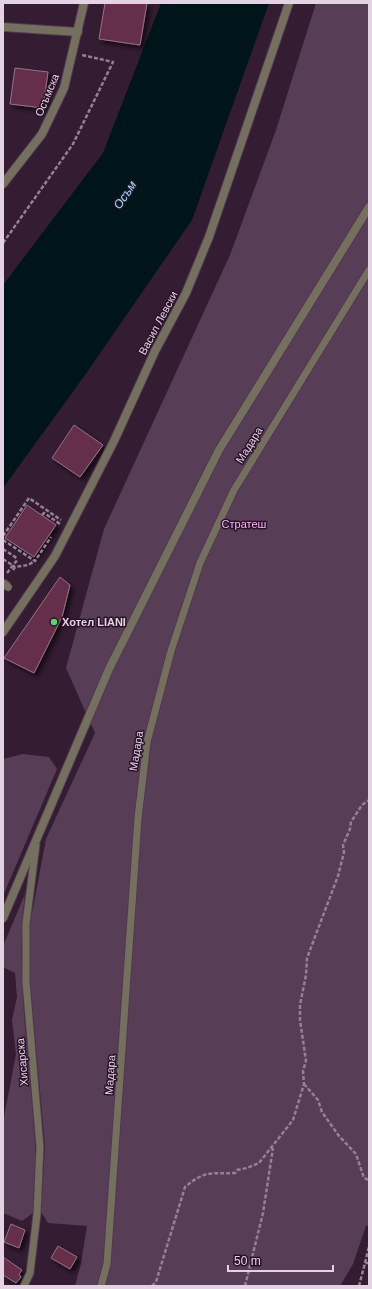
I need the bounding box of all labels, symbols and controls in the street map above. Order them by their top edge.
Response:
street label: Осъмска [33,71,62,118]
water label: Осъм [111,178,139,212]
street label: Васил Левски [136,289,180,357]
street label: Мадара [233,424,265,465]
park label: Стратеш [222,518,267,530]
place label: Хотел LIANI [62,616,126,628]
marker: Хотел LIANI [49,617,59,627]
street label: Мадара [127,729,145,772]
street label: Хисарска [14,1037,30,1086]
street label: Мадара [103,1054,117,1095]
scale bar [228,1247,333,1273]
text: 50 m [234,1254,261,1268]

